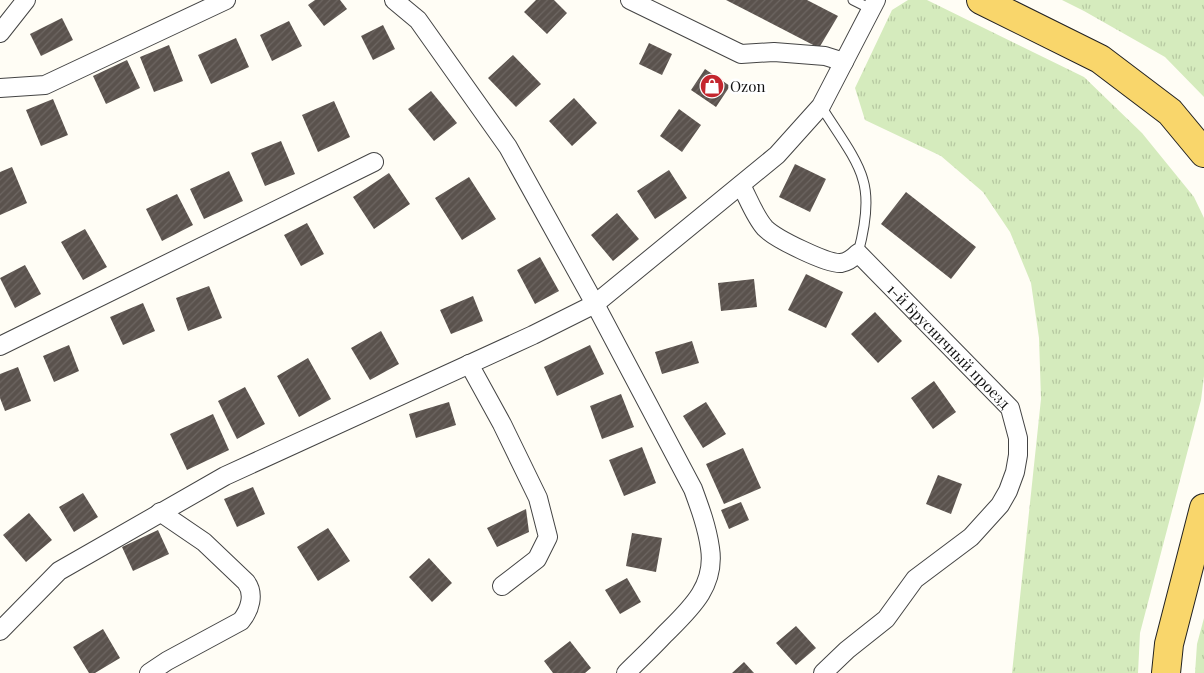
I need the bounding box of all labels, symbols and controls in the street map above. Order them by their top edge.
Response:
shop icon: Ozon [699,73,725,99]
place label: Ozon [730,76,765,96]
street label: 1-й Брусничный проезд [883,279,1015,413]

